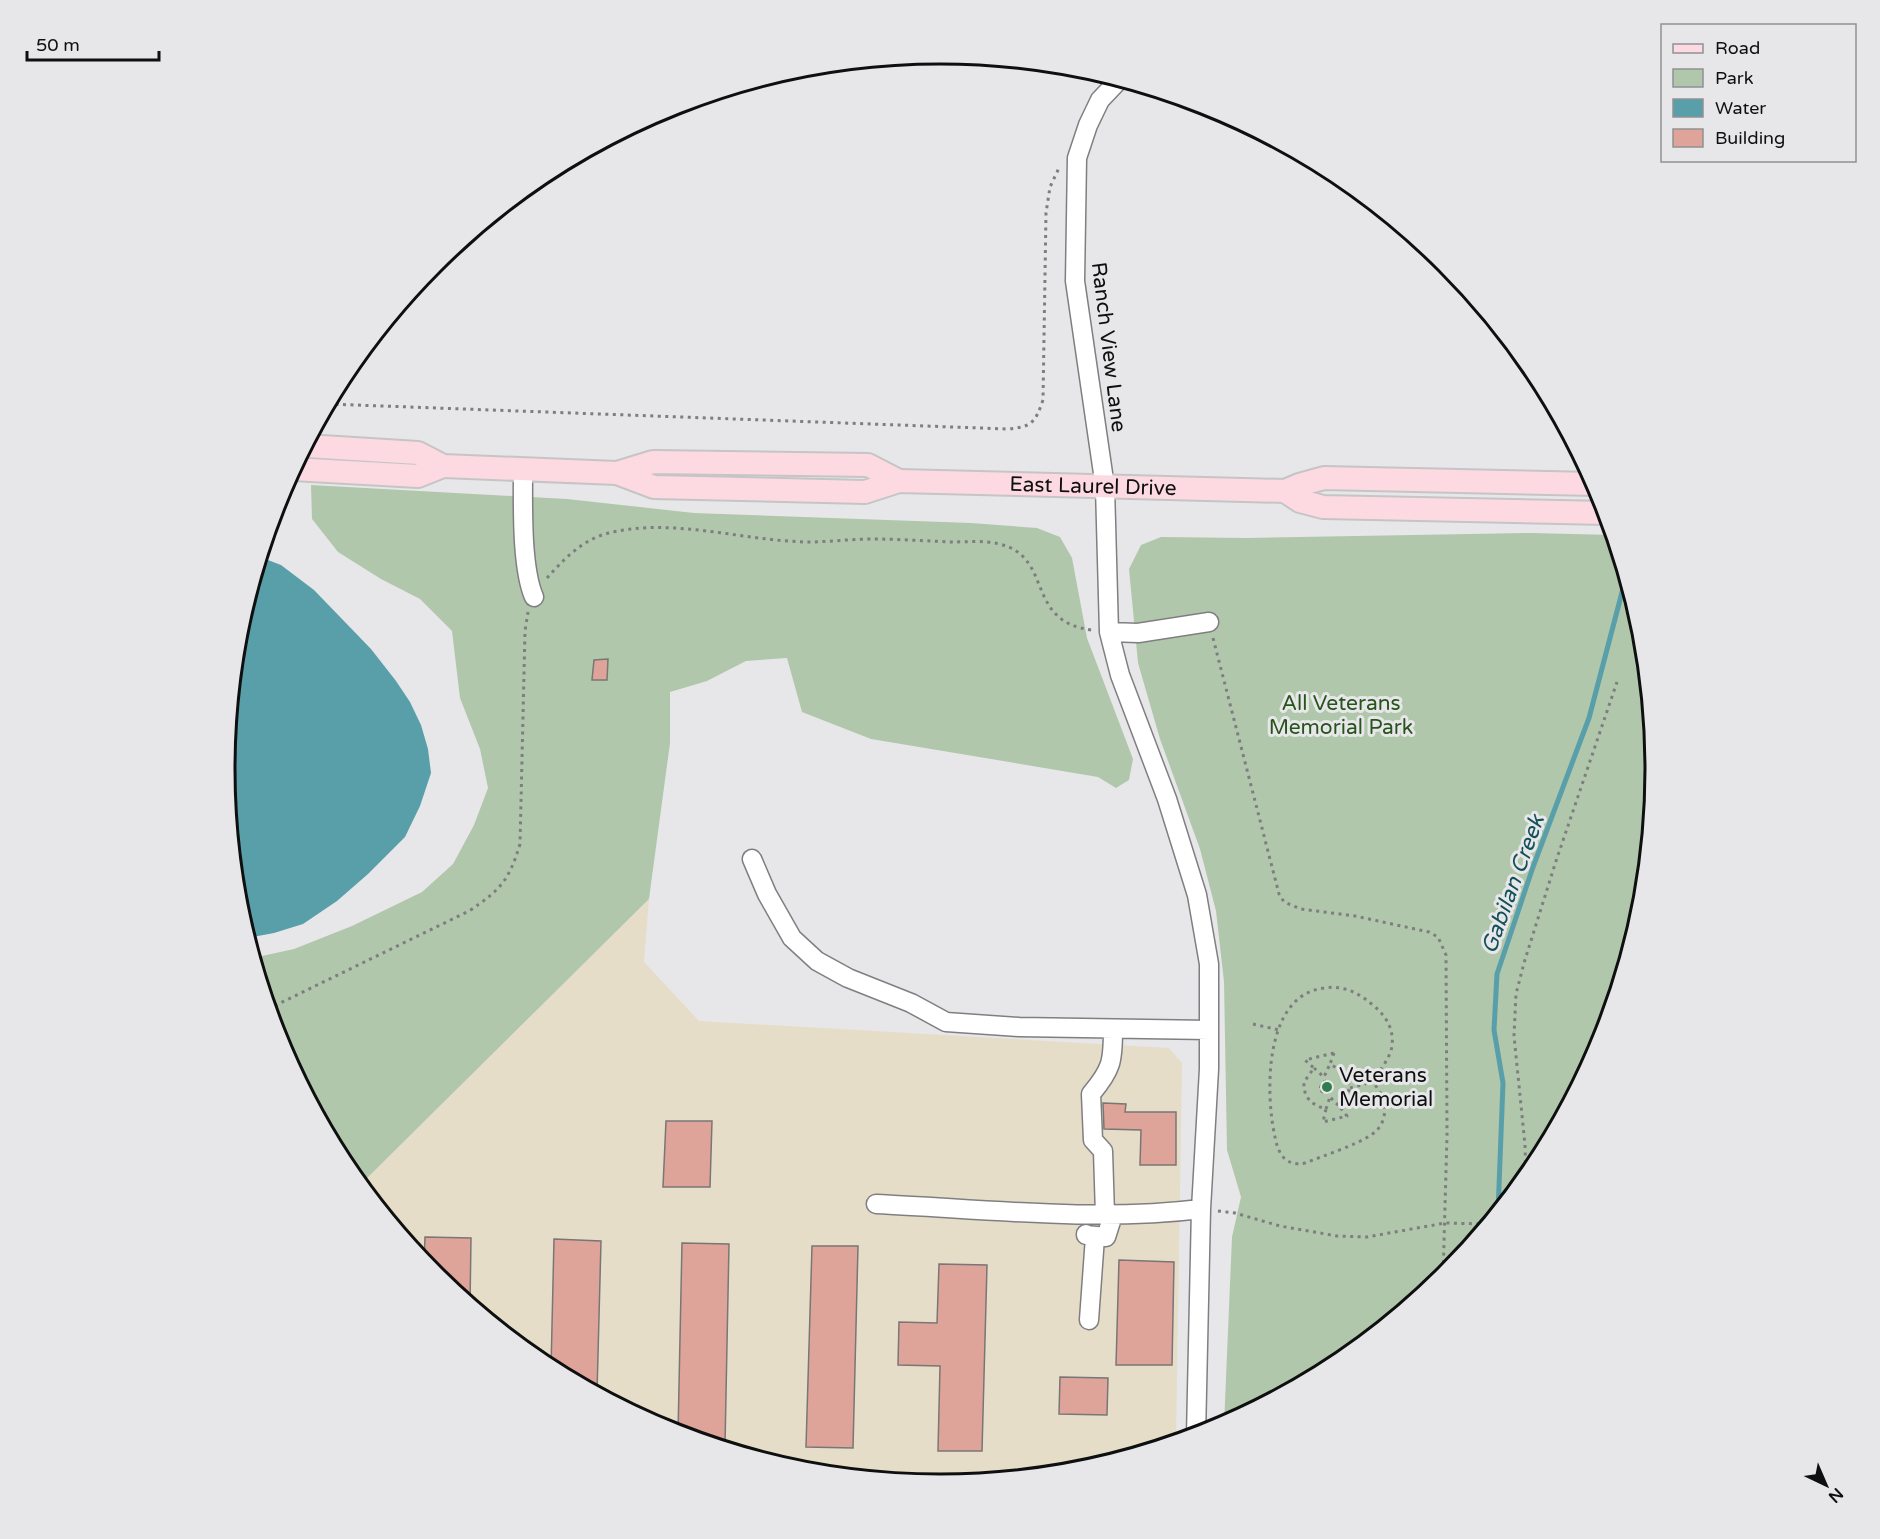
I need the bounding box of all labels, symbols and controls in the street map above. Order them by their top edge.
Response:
scale bar [27,24,159,62]
legend [1661,24,1856,162]
text: 50 m [36,34,80,56]
text: Road [1715,37,1760,59]
text: Park [1715,67,1754,89]
text: Water [1715,97,1766,119]
text: Building [1715,127,1785,149]
street label: Ranch View Lane [1086,261,1131,434]
street label: East Laurel Drive [1009,472,1177,501]
park label: All Veterans Memorial Park [1269,691,1413,740]
water label: Gabilan Creek [1476,810,1551,957]
place label: Veterans Memorial [1339,1063,1433,1112]
marker: Veterans Memorial [1320,1080,1334,1094]
north arrow [1796,1455,1856,1515]
text: N [1824,1483,1847,1507]

